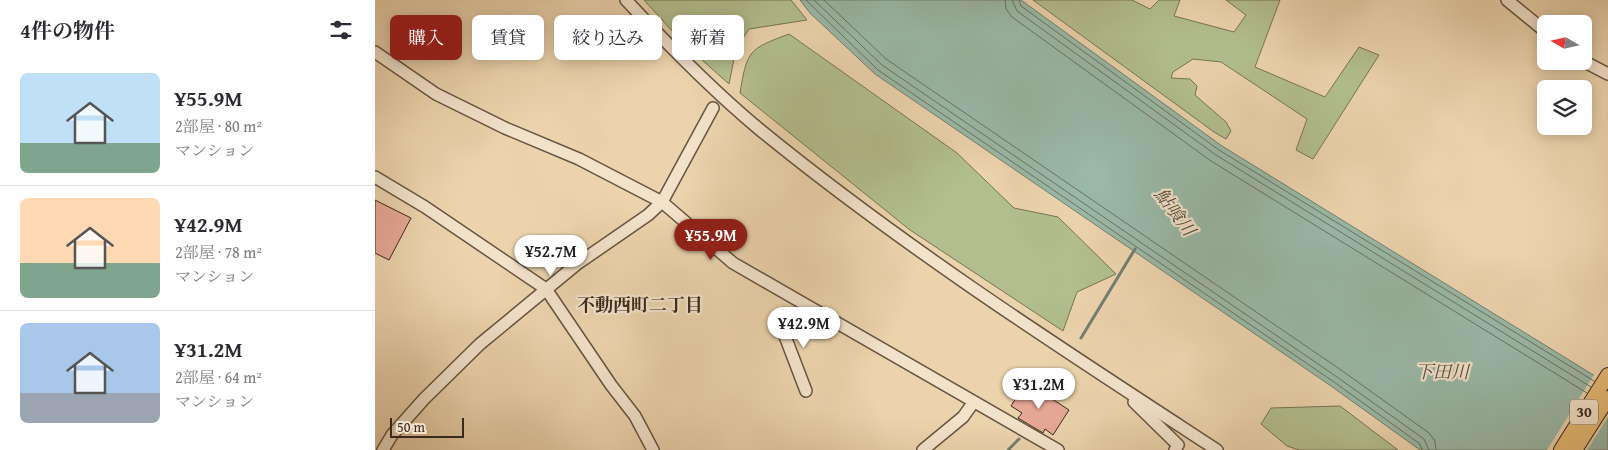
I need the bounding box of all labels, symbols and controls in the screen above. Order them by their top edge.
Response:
text: 4件の物件 [20,15,115,46]
chip: 購入 [390,15,462,60]
chip: 賃貸 [472,15,544,60]
chip: 絞り込み [554,15,662,60]
chip: 新着 [672,15,744,60]
north arrow [1537,15,1593,70]
map controls [1537,15,1592,135]
icon: filters [327,16,355,44]
button: layers [1537,80,1592,135]
text: ¥55.9M [175,83,243,114]
icon: home [60,93,120,153]
text: 2部屋 · 80 m² [175,114,262,138]
text: マンション [175,138,254,162]
water label: 鮎喰川 [1148,182,1204,243]
text: ¥42.9M [175,209,243,240]
icon: home [60,218,120,278]
pin: ¥55.9M [670,218,752,261]
text: ¥55.9M [685,223,737,247]
pin: ¥52.7M [510,234,592,277]
text: ¥52.7M [525,239,577,263]
text: 2部屋 · 78 m² [175,240,262,264]
text: マンション [175,264,254,288]
district label: 不動西町二丁目 [577,291,703,318]
pin: ¥42.9M [763,306,845,349]
text: ¥42.9M [778,311,830,335]
text: ¥31.2M [175,334,243,365]
icon: home [60,343,120,403]
water label: 下田川 [1415,358,1471,385]
text: 2部屋 · 64 m² [175,365,262,389]
pin: ¥31.2M [998,368,1080,410]
text: ¥31.2M [1013,372,1065,396]
text: マンション [175,389,254,413]
road number: 30 [1570,400,1598,424]
scale bar [390,415,464,438]
text: 50 m [397,417,425,437]

